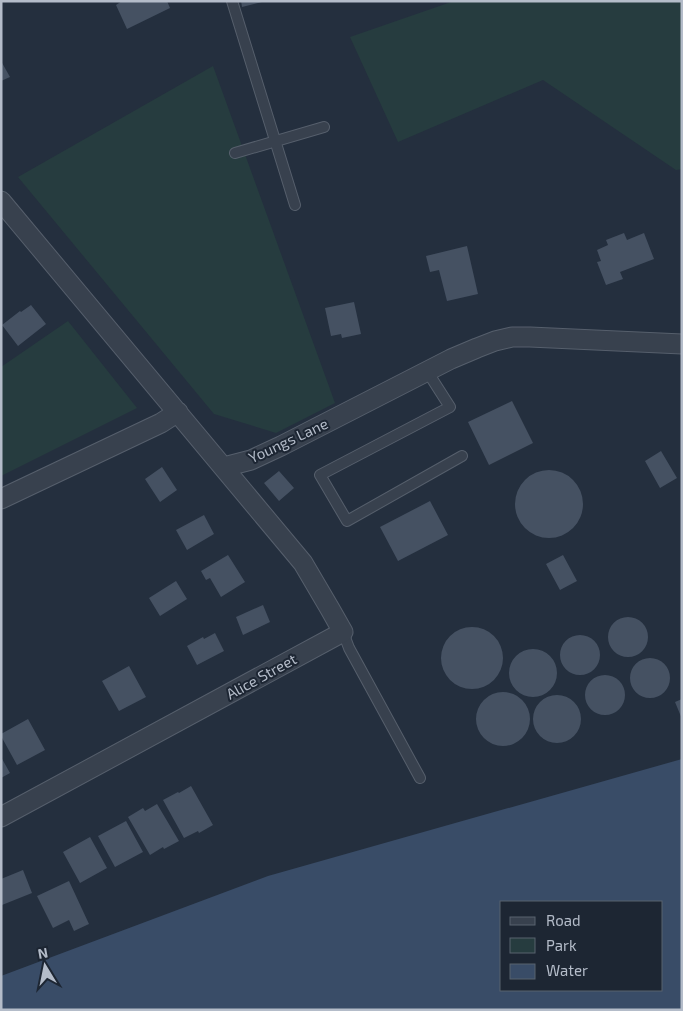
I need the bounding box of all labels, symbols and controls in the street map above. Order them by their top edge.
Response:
street label: Youngs Lane [246,414,330,466]
street label: Alice Street [223,649,300,703]
legend [500,901,663,991]
text: Road [546,911,581,929]
text: Park [546,936,577,954]
north arrow [20,941,70,991]
text: N [36,943,49,962]
text: Water [546,961,588,979]

